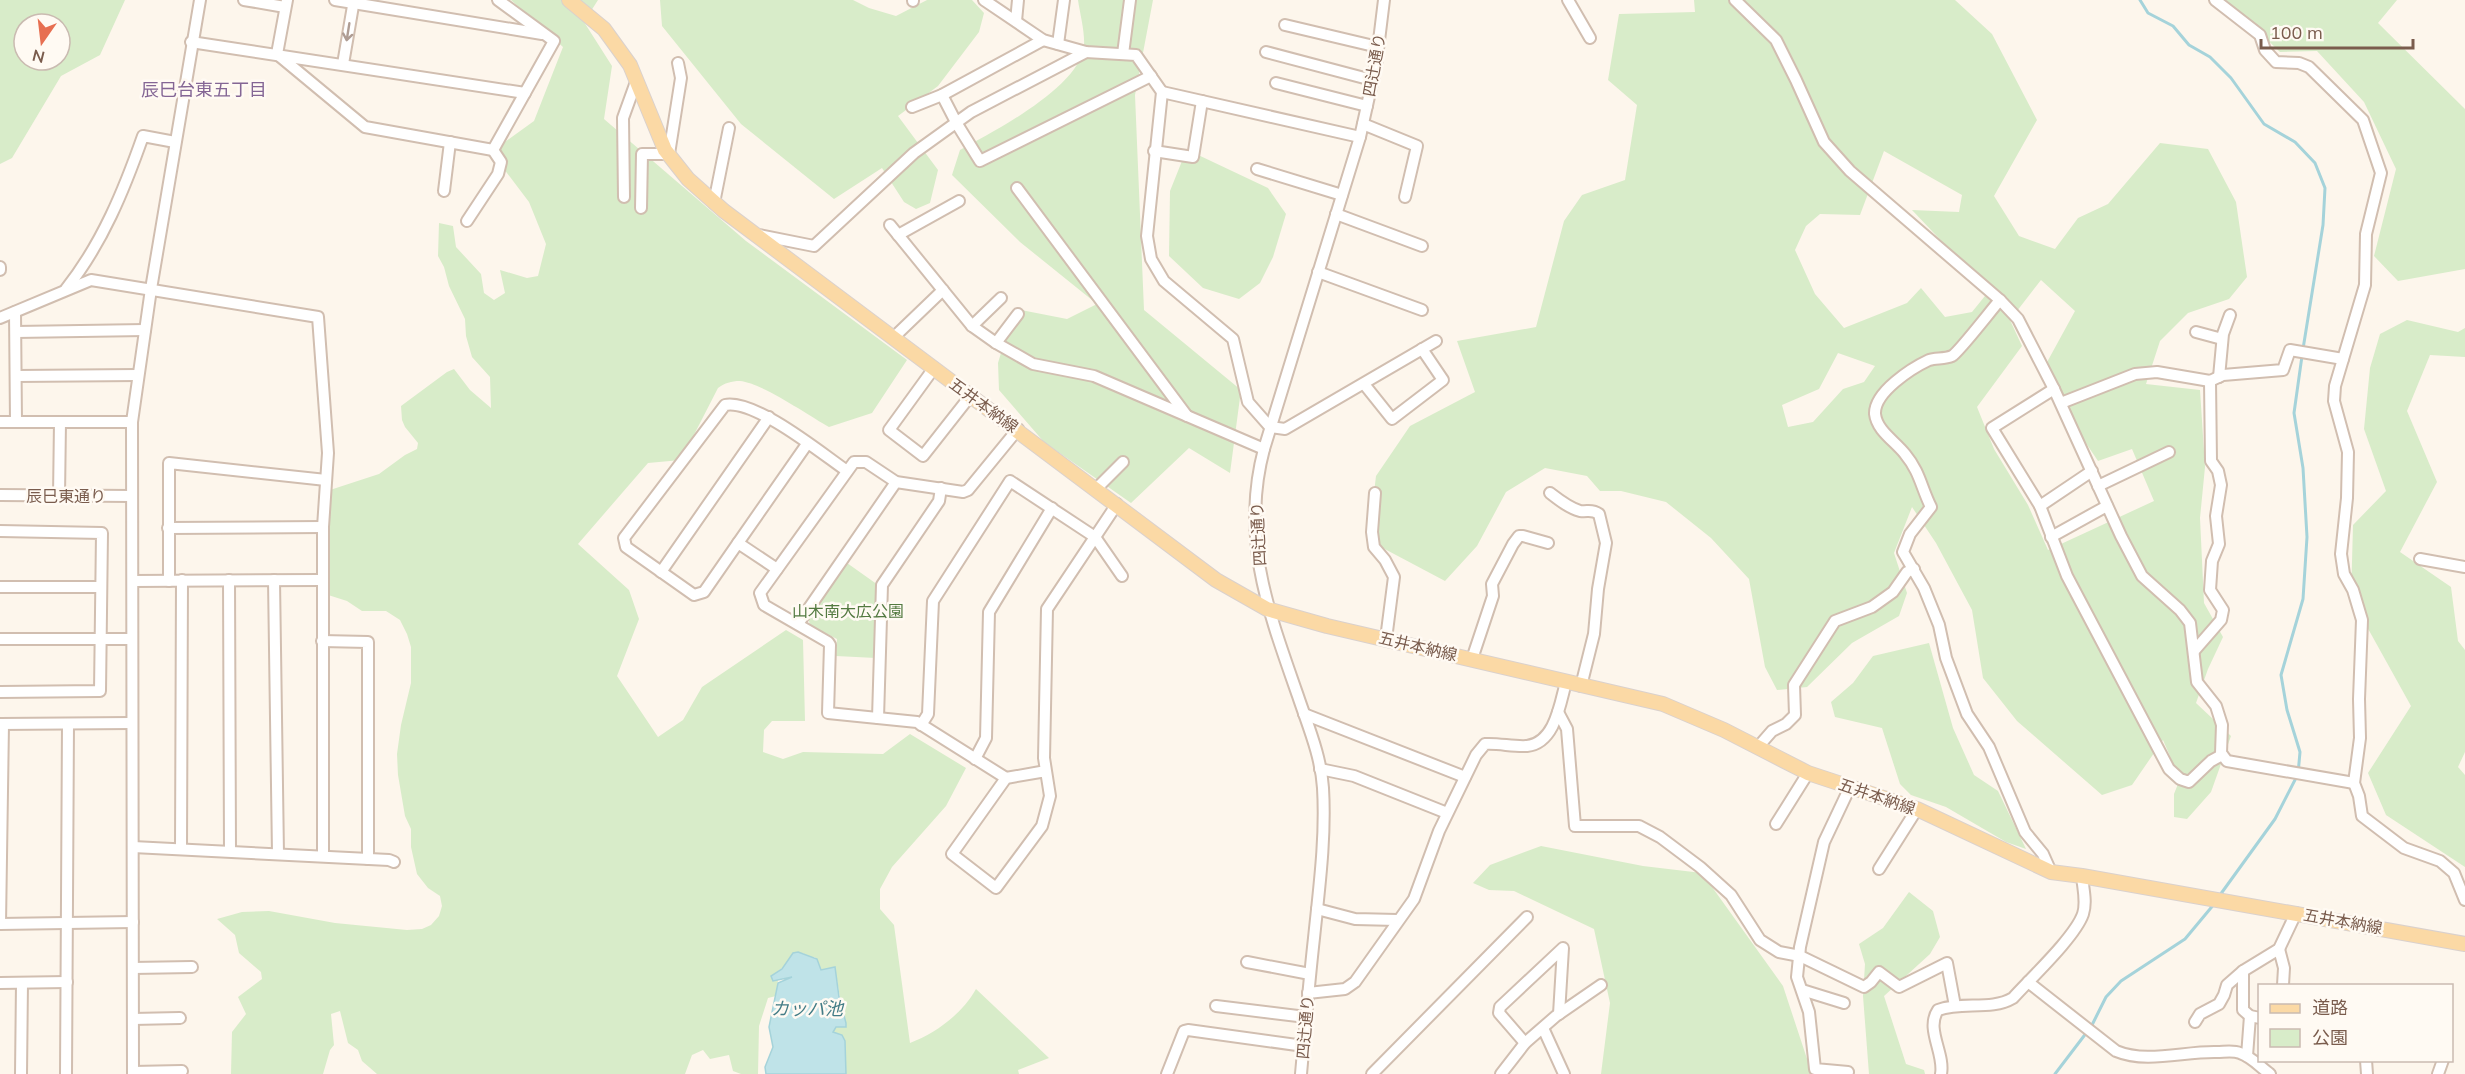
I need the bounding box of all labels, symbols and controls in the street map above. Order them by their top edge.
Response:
north arrow [12,12,72,72]
scale bar [2261,12,2412,50]
text: 100 m [2270,21,2323,44]
one-way arrow [343,22,354,41]
street label: 四辻通り [1359,32,1389,98]
text: N [30,45,47,68]
district label: 辰巳台東五丁目 [141,78,267,101]
street label: 五井本納線 [946,373,1022,437]
street label: 辰巳東通り [26,486,106,506]
street label: 四辻通り [1246,502,1270,566]
park label: 山木南大広公園 [792,601,904,621]
street label: 五井本納線 [1377,627,1459,665]
street label: 五井本納線 [1836,774,1918,818]
street label: 五井本納線 [2302,904,2384,938]
legend [2258,984,2453,1062]
street label: 四辻通り [1292,994,1318,1060]
text: 道路 [2312,996,2348,1019]
water label: カッパ池 [771,997,845,1020]
text: 公園 [2312,1026,2348,1049]

